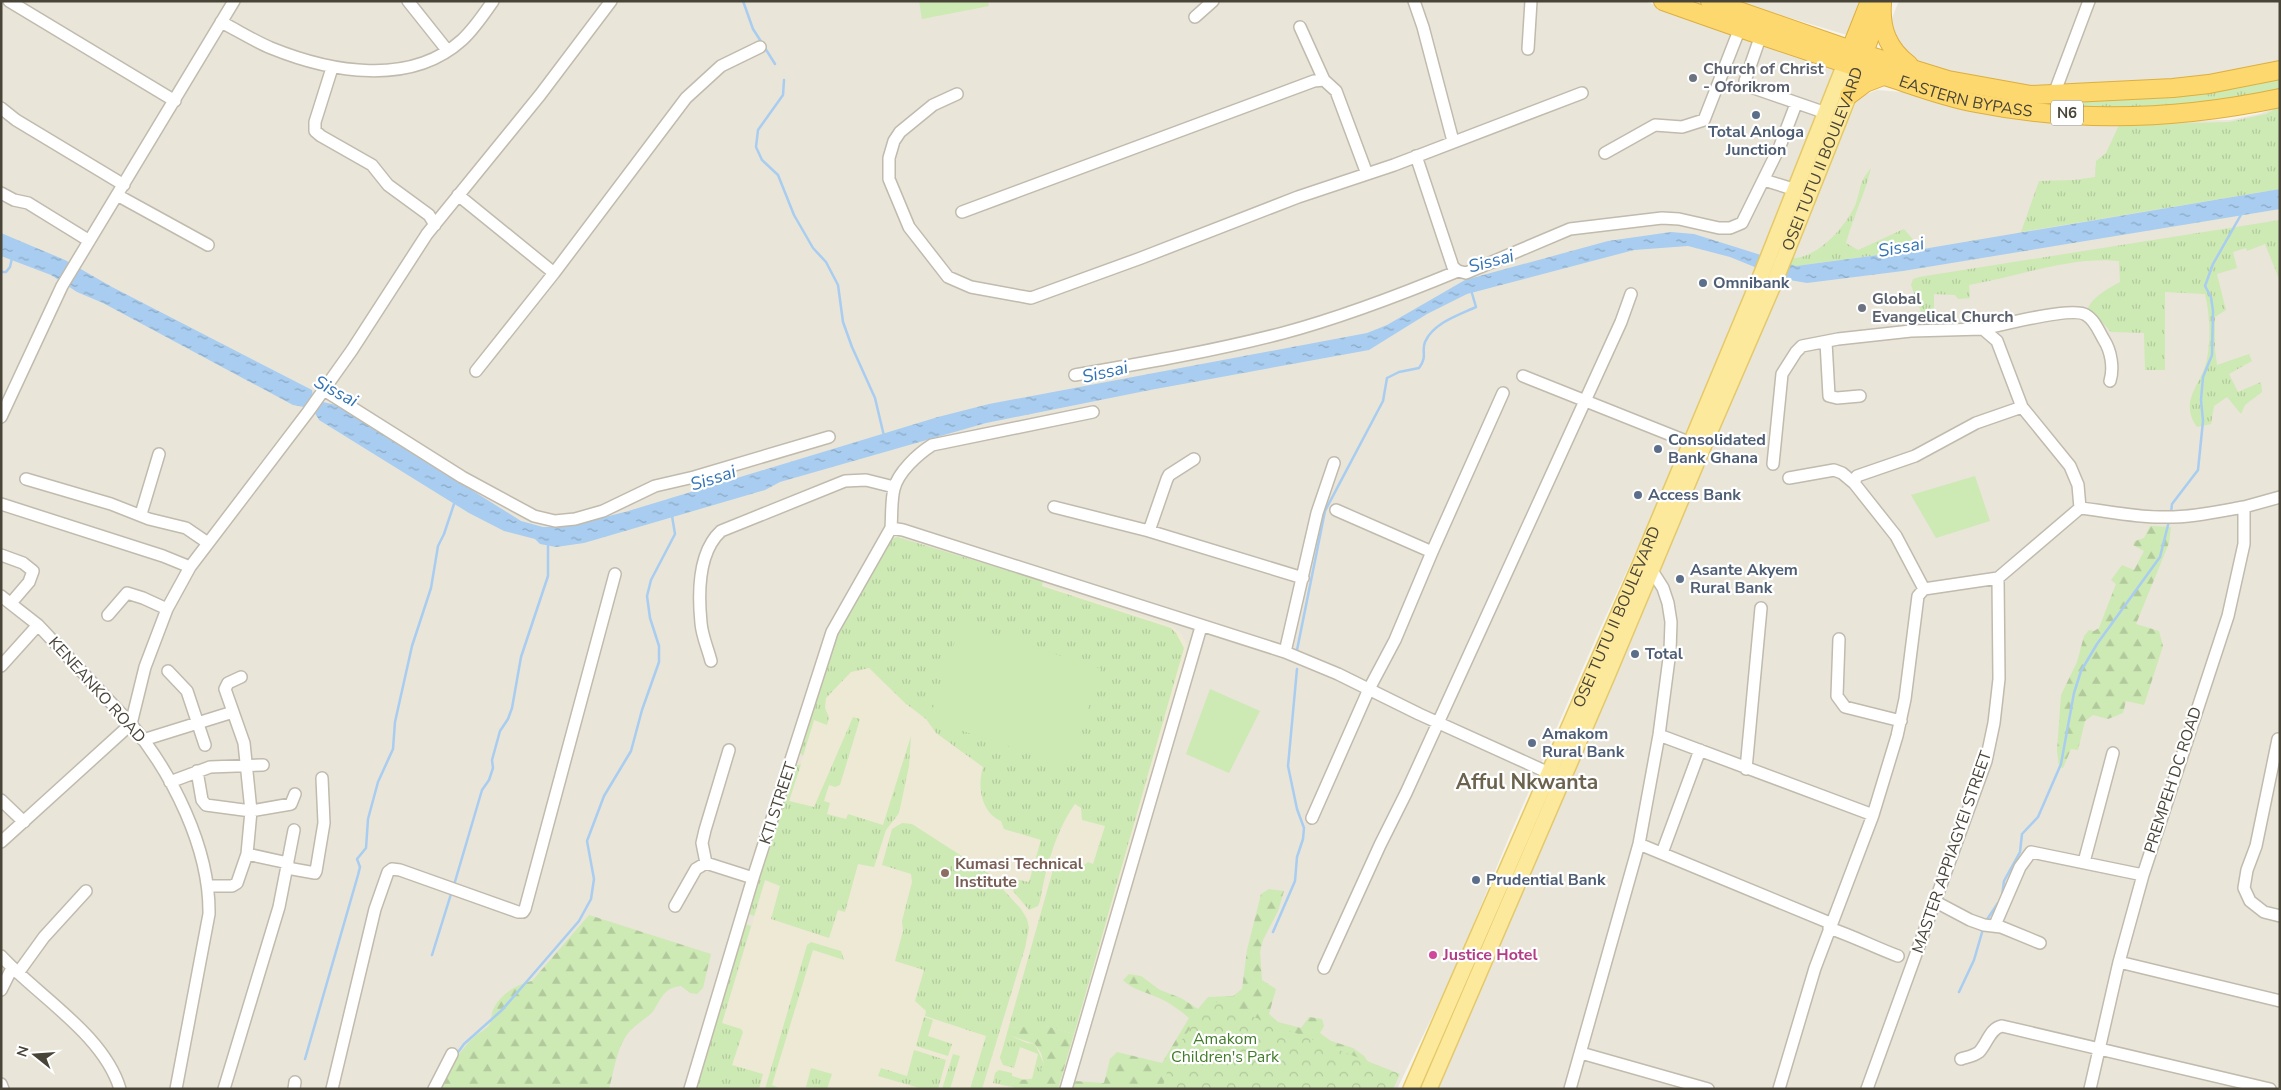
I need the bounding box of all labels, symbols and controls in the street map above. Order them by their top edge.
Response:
place label: Church of Christ - Oforikrom [1703,58,1824,98]
street label: OSEI TUTU II BOULEVARD [1777,64,1869,254]
street label: EASTERN BYPASS [1896,70,2034,123]
marker: Church of Christ - Oforikrom [1687,72,1699,84]
road number: N6 [2051,100,2083,126]
marker: Total Anloga Junction [1750,109,1762,121]
place label: Total Anloga Junction [1708,121,1804,161]
water label: Sissai [1876,231,1927,263]
water label: Sissai [1466,243,1517,279]
place label: Omnibank [1713,272,1790,294]
marker: Omnibank [1697,277,1709,289]
place label: Global Evangelical Church [1872,288,2014,328]
marker: Global Evangelical Church [1856,302,1868,314]
water label: Sissai [1080,355,1131,389]
water label: Sissai [310,370,363,413]
place label: Consolidated Bank Ghana [1668,429,1766,469]
marker: Consolidated Bank Ghana [1652,443,1664,455]
water label: Sissai [687,459,739,497]
place label: Access Bank [1648,484,1741,506]
marker: Access Bank [1632,489,1644,501]
street label: OSEI TUTU II BOULEVARD [1568,523,1666,711]
place label: Asante Akyem Rural Bank [1690,559,1798,599]
marker: Asante Akyem Rural Bank [1674,573,1686,585]
street label: KENEANKO ROAD [43,632,151,748]
place label: Total [1645,643,1683,665]
marker: Total [1629,648,1641,660]
street label: PREMPEH DC ROAD [2139,704,2207,856]
place label: Amakom Rural Bank [1542,723,1625,763]
marker: Amakom Rural Bank [1526,737,1538,749]
street label: MASTER APPIAGYEI STREET [1907,747,1997,956]
street label: KTI STREET [754,759,802,847]
district label: Afful Nkwanta [1456,768,1598,796]
place label: Kumasi Technical Institute [955,853,1083,893]
marker: Kumasi Technical Institute [939,867,951,879]
place label: Prudential Bank [1486,869,1606,891]
marker: Prudential Bank [1470,874,1482,886]
place label: Justice Hotel [1442,944,1538,966]
marker: Justice Hotel [1427,949,1439,961]
park label: Amakom Children's Park [1171,1028,1280,1068]
north arrow [10,1030,60,1080]
text: N [12,1044,34,1059]

